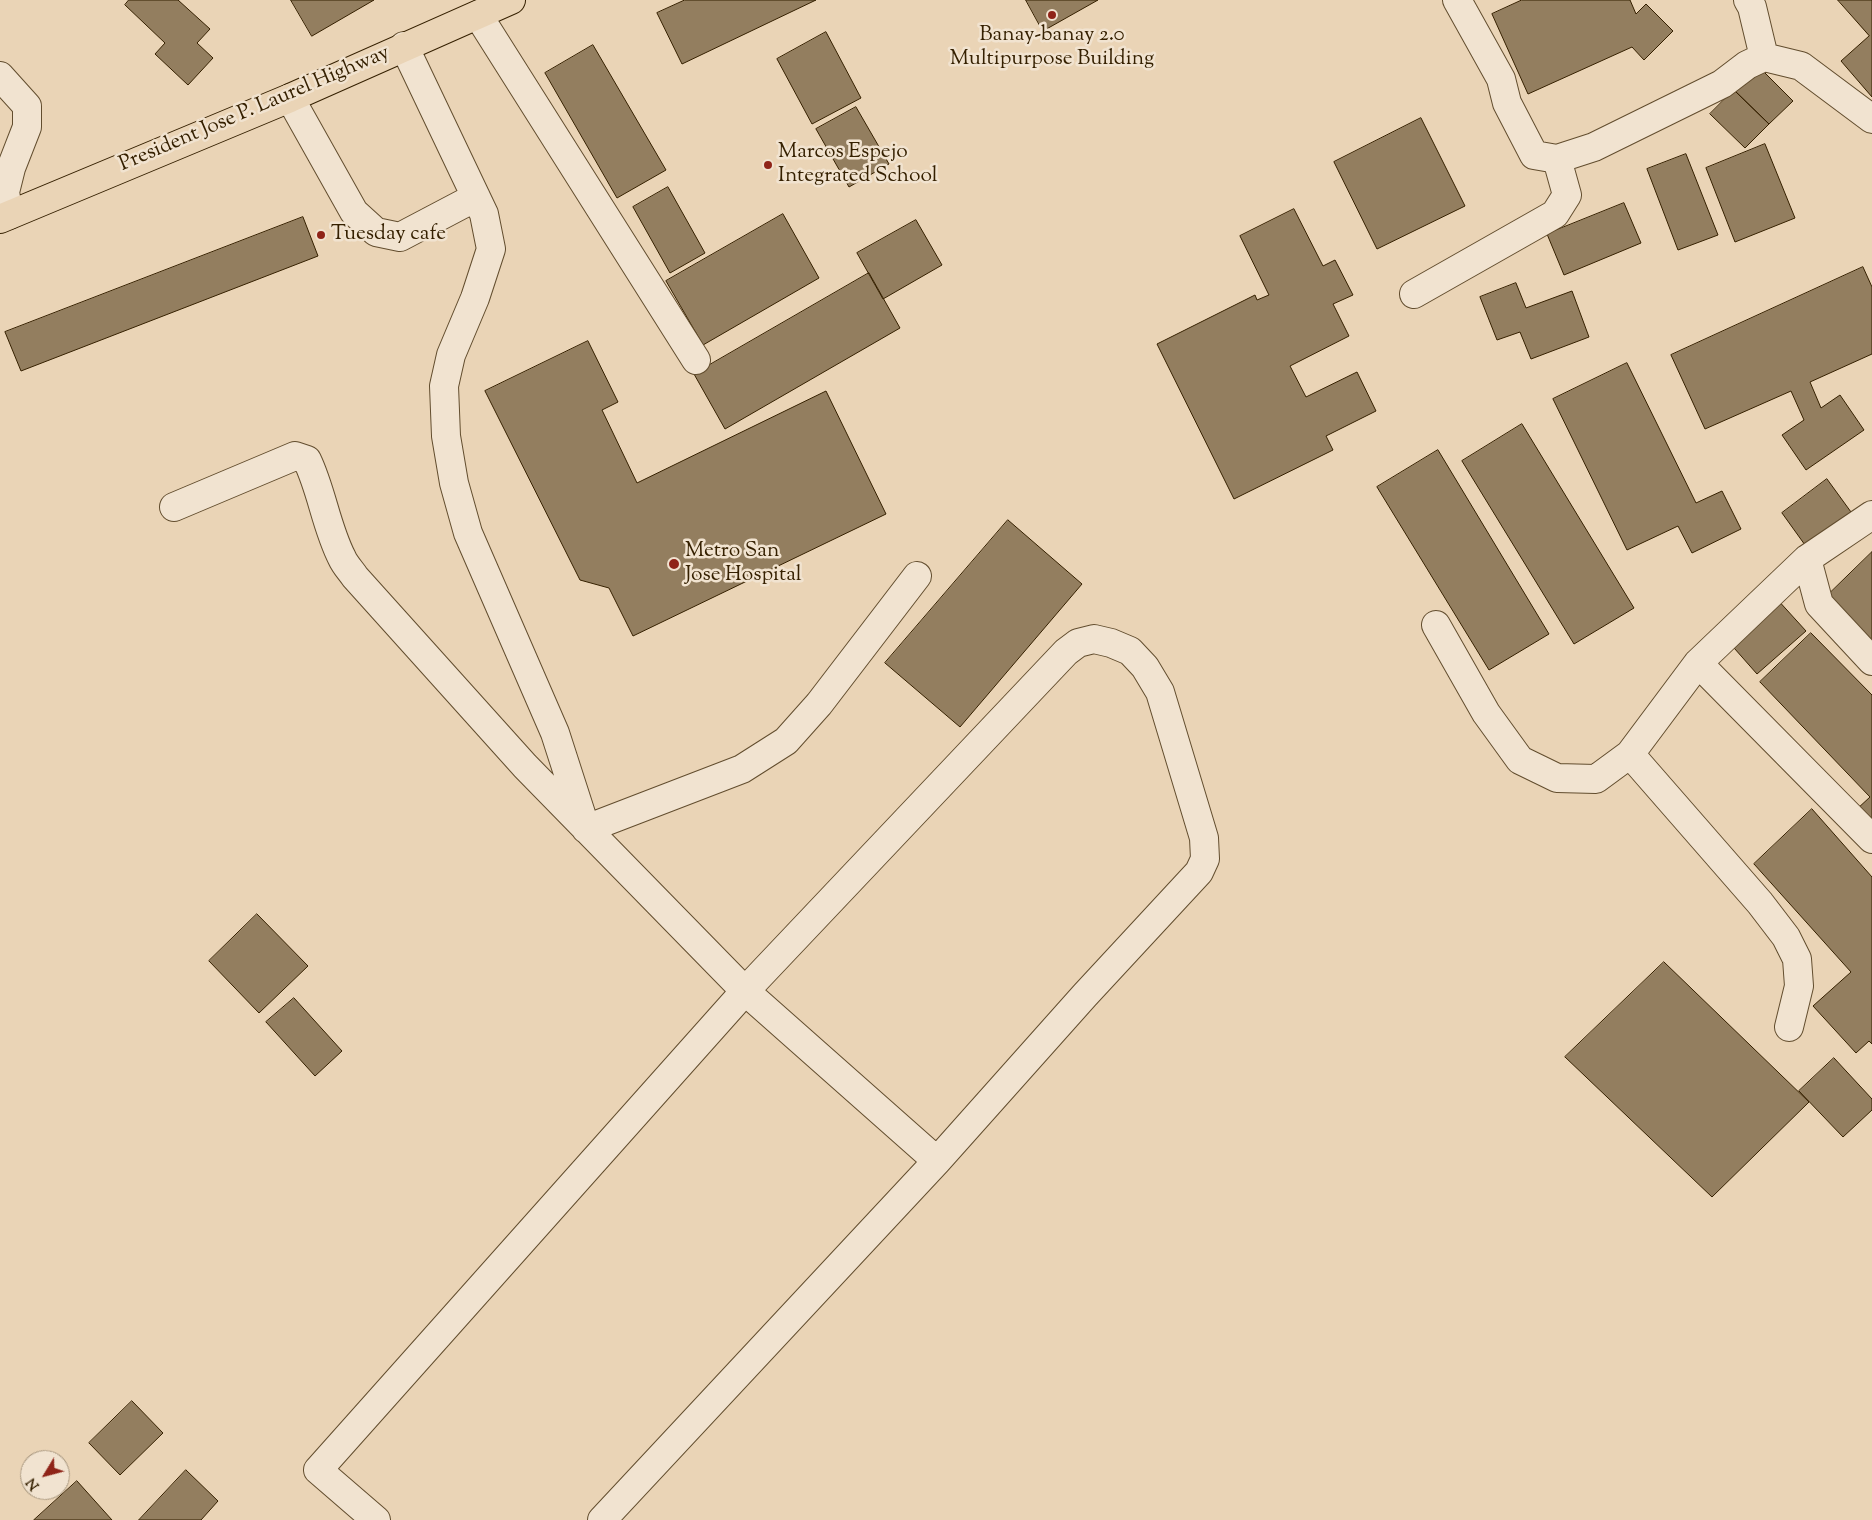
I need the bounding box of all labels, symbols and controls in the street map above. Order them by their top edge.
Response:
marker: Banay-banay 2.0 Multipurpose Building [1046,9,1058,21]
place label: Banay-banay 2.0 Multipurpose Building [950,23,1154,73]
street label: President Jose P. Laurel Highway [116,41,394,179]
place label: Marcos Espejo Integrated School [778,140,938,190]
marker: Marcos Espejo Integrated School [762,159,774,171]
place label: Tuesday cafe [331,222,446,248]
marker: Tuesday cafe [315,229,327,241]
place label: Metro San Jose Hospital [685,539,802,589]
marker: Metro San Jose Hospital [667,557,681,571]
north arrow [20,1450,70,1500]
text: N [22,1473,45,1494]

